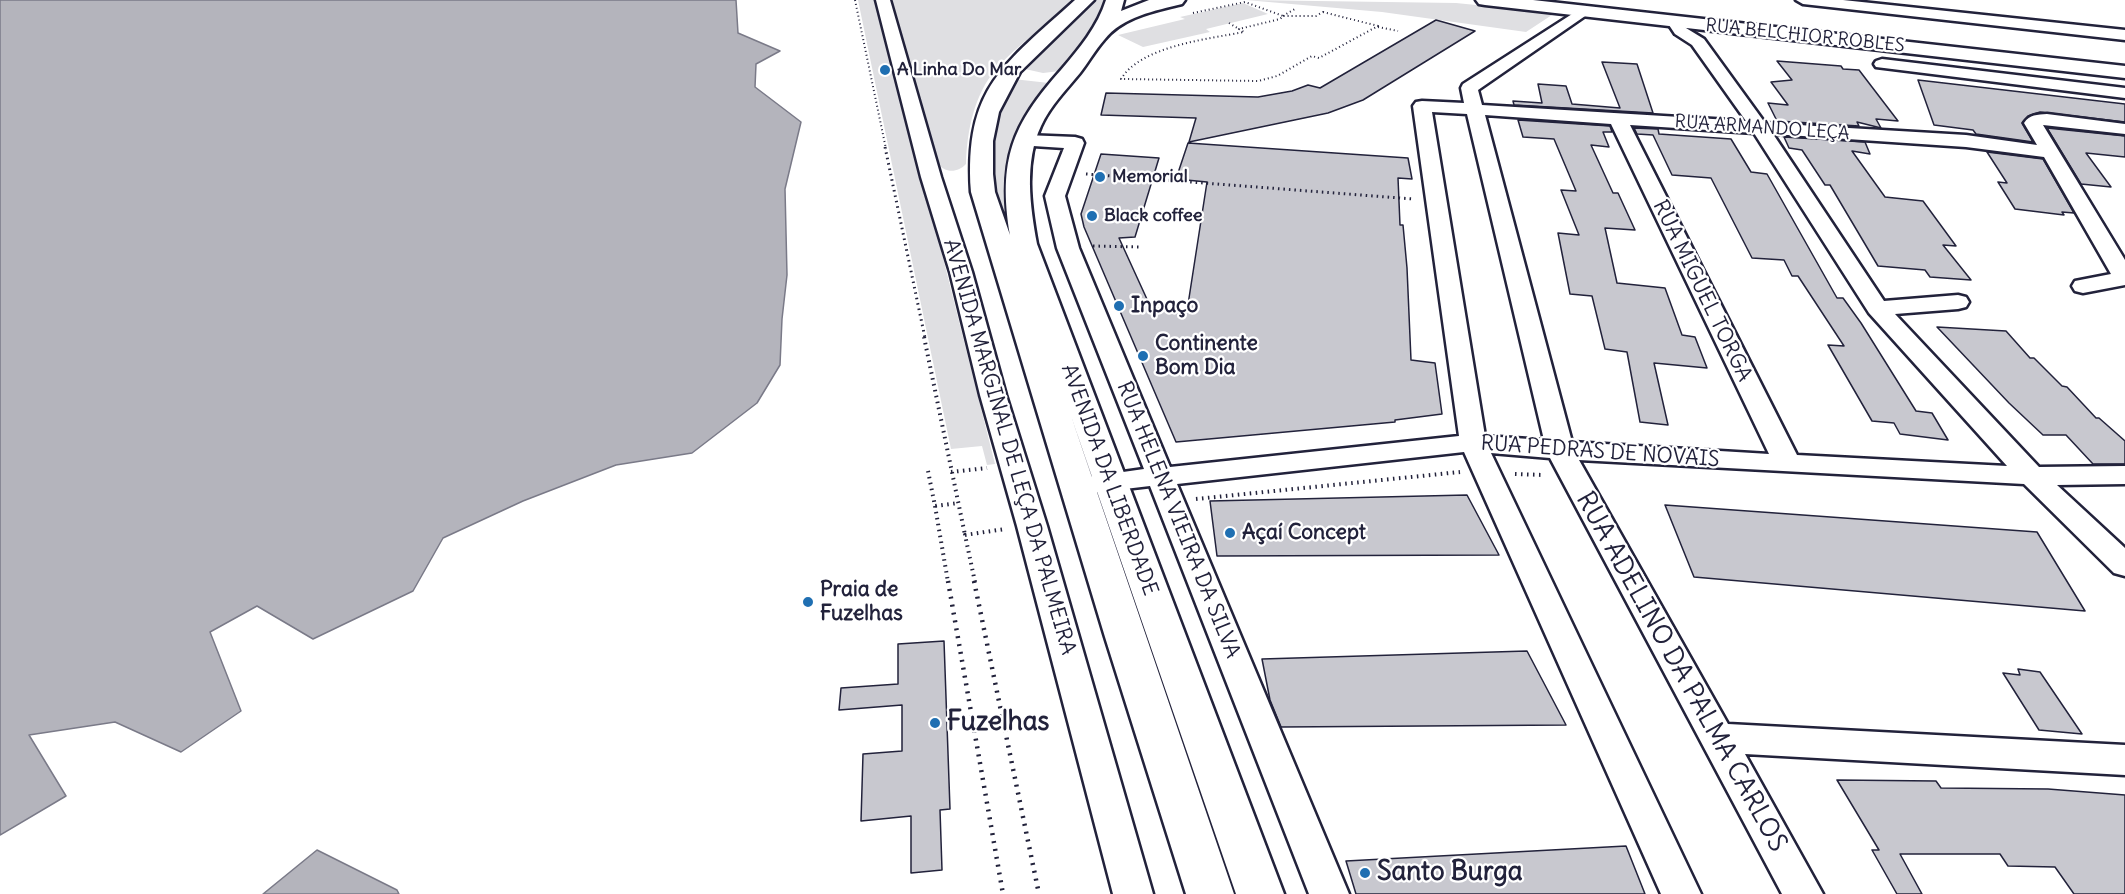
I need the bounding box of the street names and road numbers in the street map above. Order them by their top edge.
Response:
street label: RUA BELCHIOR ROBLES [1704,15,1906,57]
street label: RUA ARMANDO LEÇA [1674,111,1850,145]
street label: RUA MIGUEL TORGA [1647,196,1757,386]
street label: AVENIDA MARGINAL DE LEÇA DA PALMEIRA [937,236,1081,658]
street label: AVENIDA DA LIBERDADE [1055,361,1163,599]
street label: RUA HELENA VIEIRA DA SILVA [1111,378,1245,662]
street label: RUA PEDRAS DE NOVAIS [1480,431,1720,473]
street label: RUA ADELINO DA PALMA CARLOS [1569,487,1793,857]

